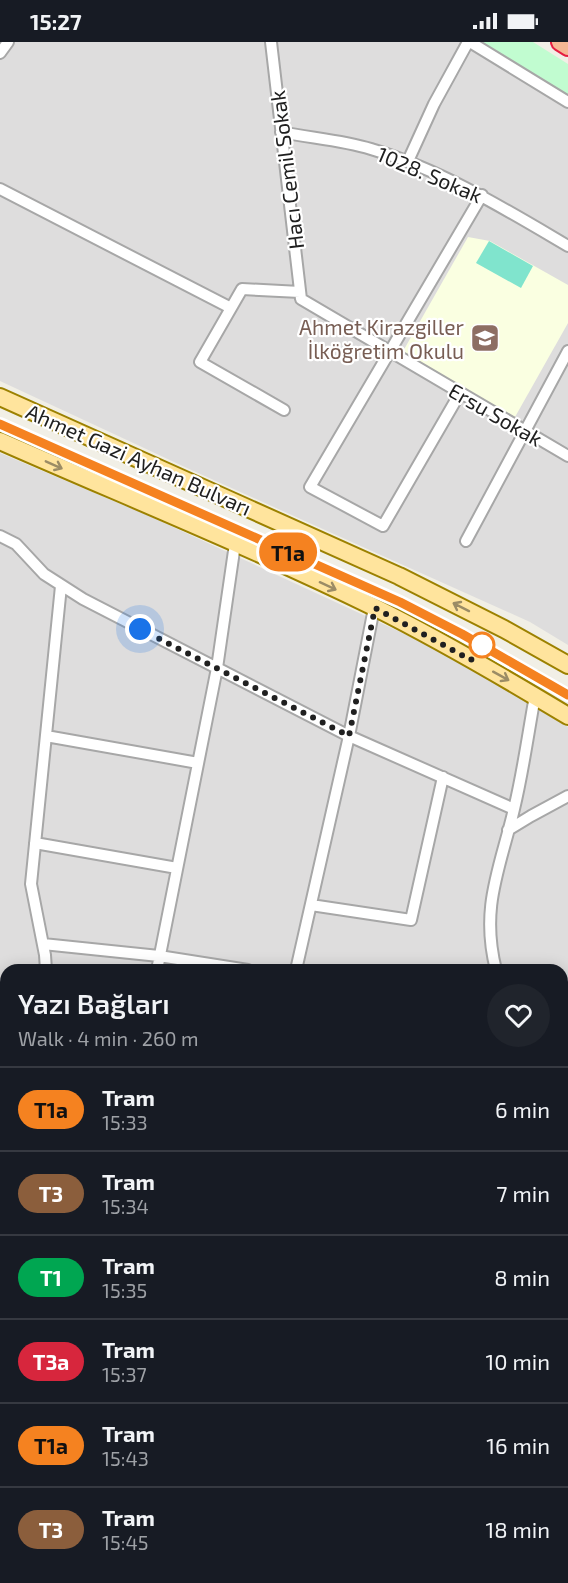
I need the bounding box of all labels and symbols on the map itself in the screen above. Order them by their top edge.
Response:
street label: Hacı Cemil Sokak [264,89,308,251]
street label: 1028. Sokak [374,141,487,207]
place label: Ahmet Kirazgiller İlköğretim Okulu [299,314,465,363]
school or university icon: Ahmet Kirazgiller İlköğretim Okulu [469,322,501,354]
street label: Ersu Sokak [445,377,548,451]
street label: Ahmet Gazi Ayhan Bulvarı [23,398,255,520]
one-way arrow [44,459,62,471]
line badge: T1a [254,532,322,572]
one-way arrow [318,581,336,593]
one-way arrow [453,601,470,613]
your location [125,614,155,644]
unlabelled marker [469,632,495,658]
one-way arrow [491,671,509,682]

